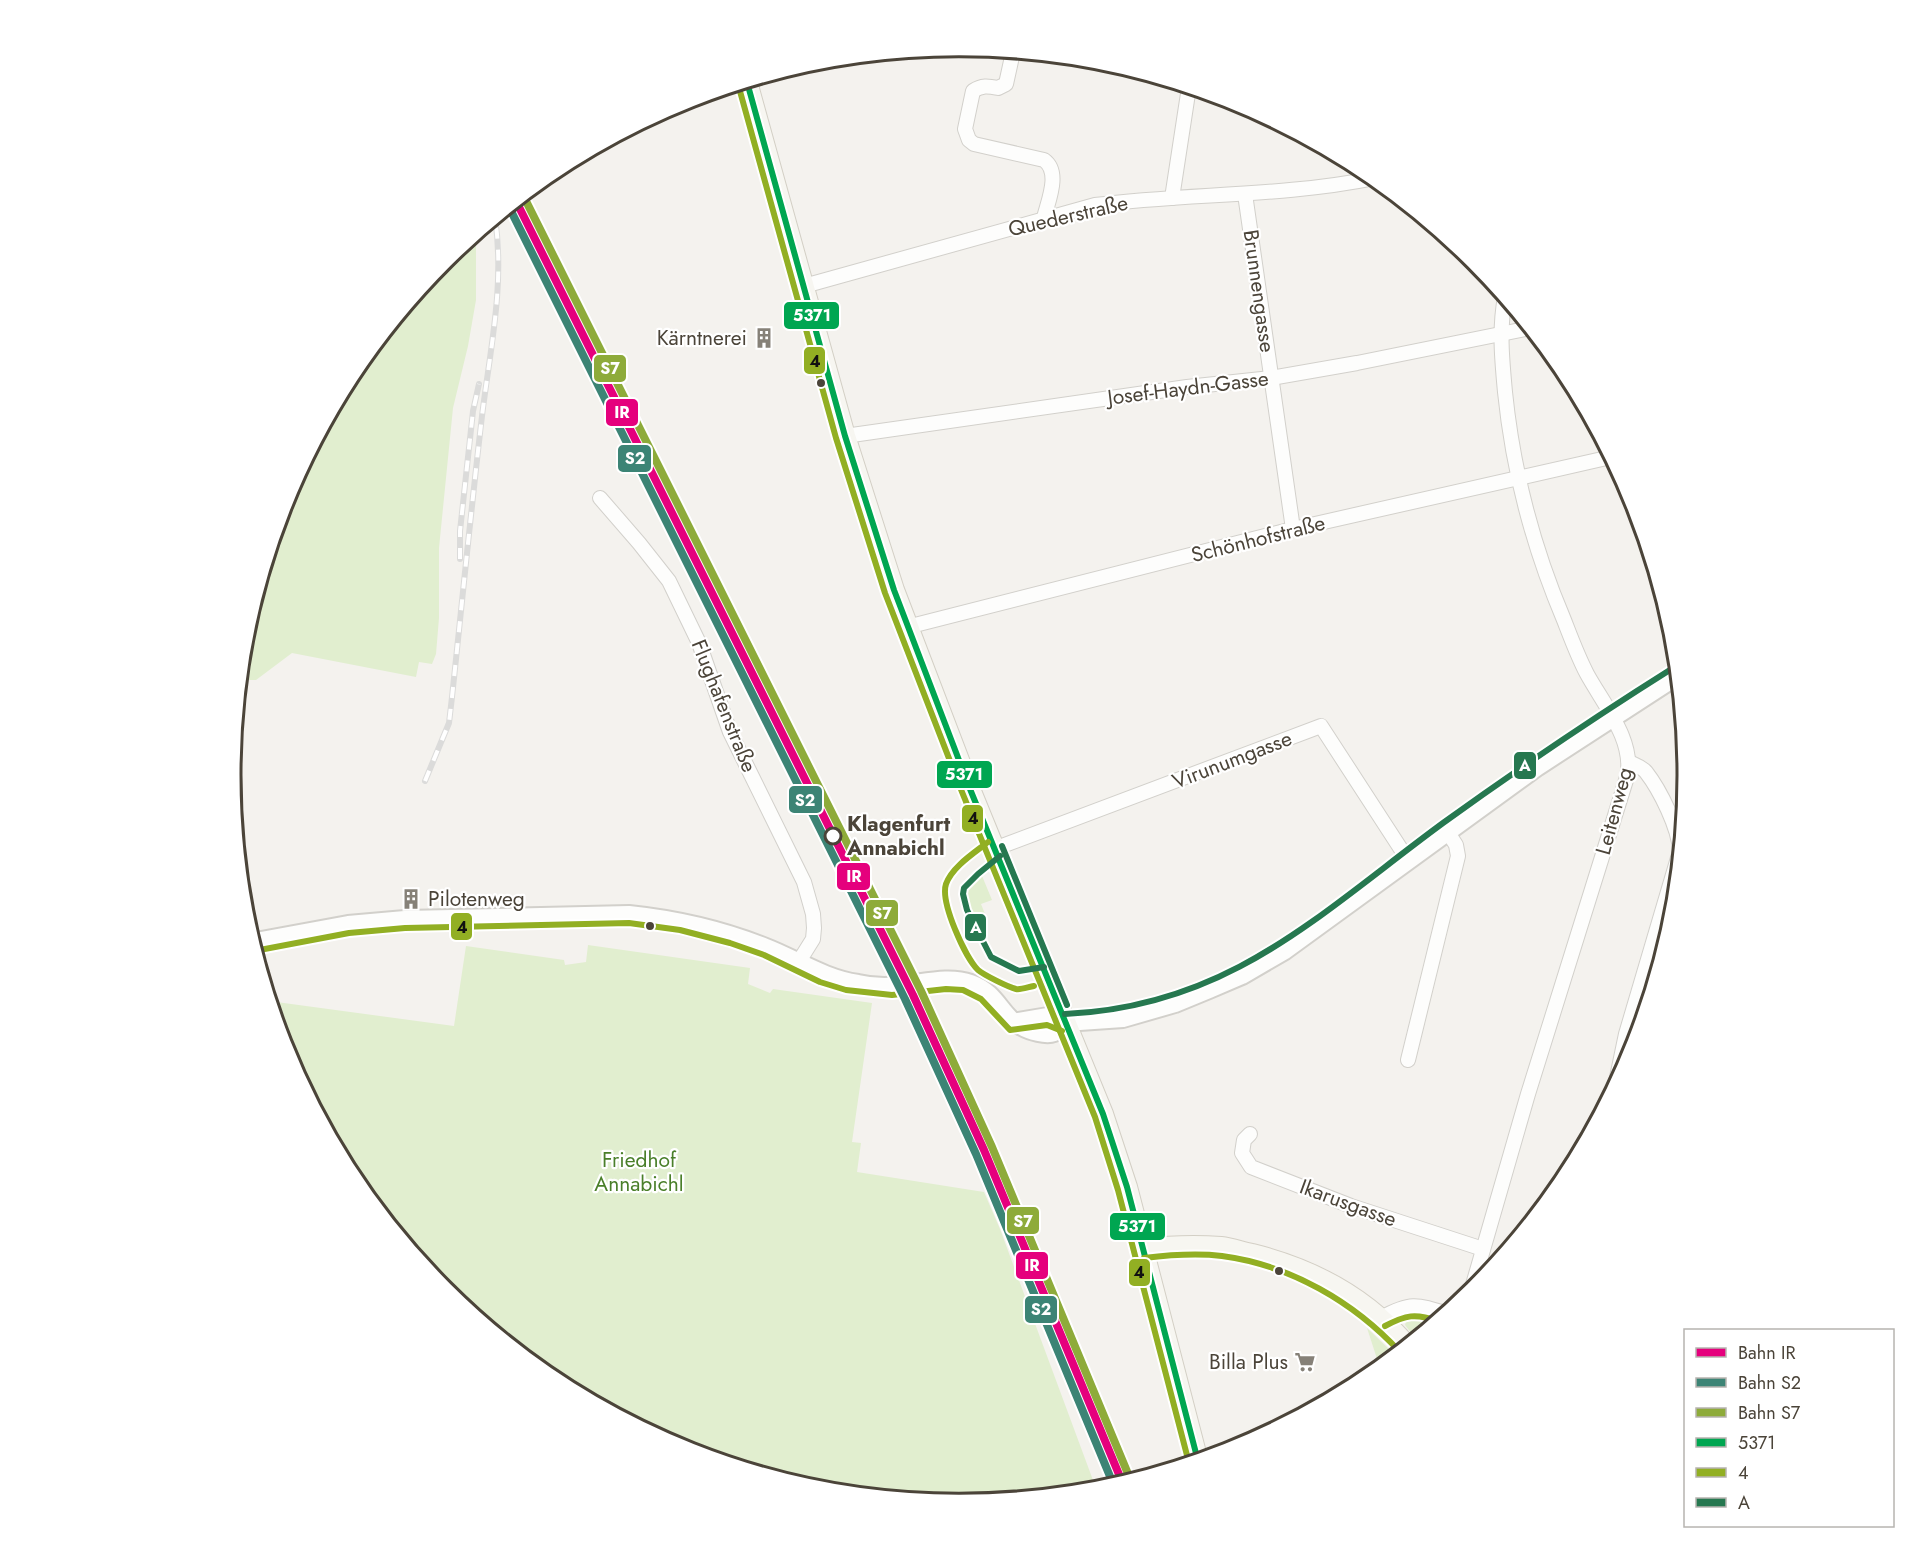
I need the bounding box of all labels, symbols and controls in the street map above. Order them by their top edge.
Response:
street label: Quederstraße [1005,188,1131,244]
street label: Brunnengasse [1236,228,1282,354]
line badge: 5371 [783,301,840,330]
text: 5371 [793,304,831,327]
place label: Kärntnerei [657,323,747,353]
building icon: Kärntnerei [752,326,776,350]
line badge: 4 [803,346,826,375]
text: 4 [809,350,821,373]
line badge: S7 [593,354,627,383]
text: S7 [600,357,620,380]
street label: Josef-Haydn-Gasse [1103,363,1270,413]
unlabelled marker [815,377,827,389]
line badge: IR [605,398,639,427]
text: IR [614,401,630,424]
line badge: S2 [617,444,652,473]
text: S2 [625,447,645,470]
street label: Schönhofstraße [1188,508,1328,570]
street label: Flughafenstraße [684,635,764,777]
street label: Virunumgasse [1168,723,1296,797]
line badge: A [1513,751,1537,780]
text: A [1518,754,1531,777]
line badge: 5371 [936,760,993,789]
text: 5371 [945,763,983,786]
street label: Leitenweg [1588,764,1640,858]
line badge: S2 [788,785,823,814]
text: S2 [795,789,815,812]
line badge: 4 [961,804,984,833]
text: 4 [967,807,979,830]
place label: Klagenfurt Annabichl [846,809,951,863]
marker: Klagenfurt Annabichl [824,827,842,845]
line badge: IR [836,862,871,891]
text: IR [846,865,862,888]
place label: Pilotenweg [428,884,525,914]
building icon: Pilotenweg [399,887,423,911]
line badge: S7 [865,899,899,927]
text: S7 [872,902,892,925]
line badge: 4 [450,912,473,941]
line badge: A [964,913,987,942]
text: 4 [456,916,468,939]
text: A [969,916,982,939]
unlabelled marker [644,920,656,932]
park label: Friedhof Annabichl [594,1145,684,1199]
street label: Ikarusgasse [1295,1172,1401,1234]
line badge: S7 [1006,1206,1040,1235]
text: S7 [1013,1210,1033,1233]
line badge: 5371 [1109,1212,1166,1241]
text: 5371 [1118,1215,1156,1238]
line badge: IR [1015,1251,1049,1280]
text: IR [1024,1254,1040,1277]
line badge: 4 [1128,1258,1151,1287]
text: 4 [1133,1261,1145,1284]
unlabelled marker [1273,1265,1285,1277]
line badge: S2 [1024,1295,1058,1324]
text: S2 [1031,1298,1051,1321]
legend [1684,1329,1894,1527]
text: Bahn IR [1738,1340,1796,1366]
place label: Billa Plus [1209,1347,1288,1377]
supermarket icon: Billa Plus [1293,1350,1317,1374]
text: Bahn S2 [1738,1370,1801,1396]
text: Bahn S7 [1738,1400,1801,1426]
text: 5371 [1738,1430,1775,1456]
text: 4 [1738,1460,1749,1486]
text: A [1738,1490,1750,1516]

